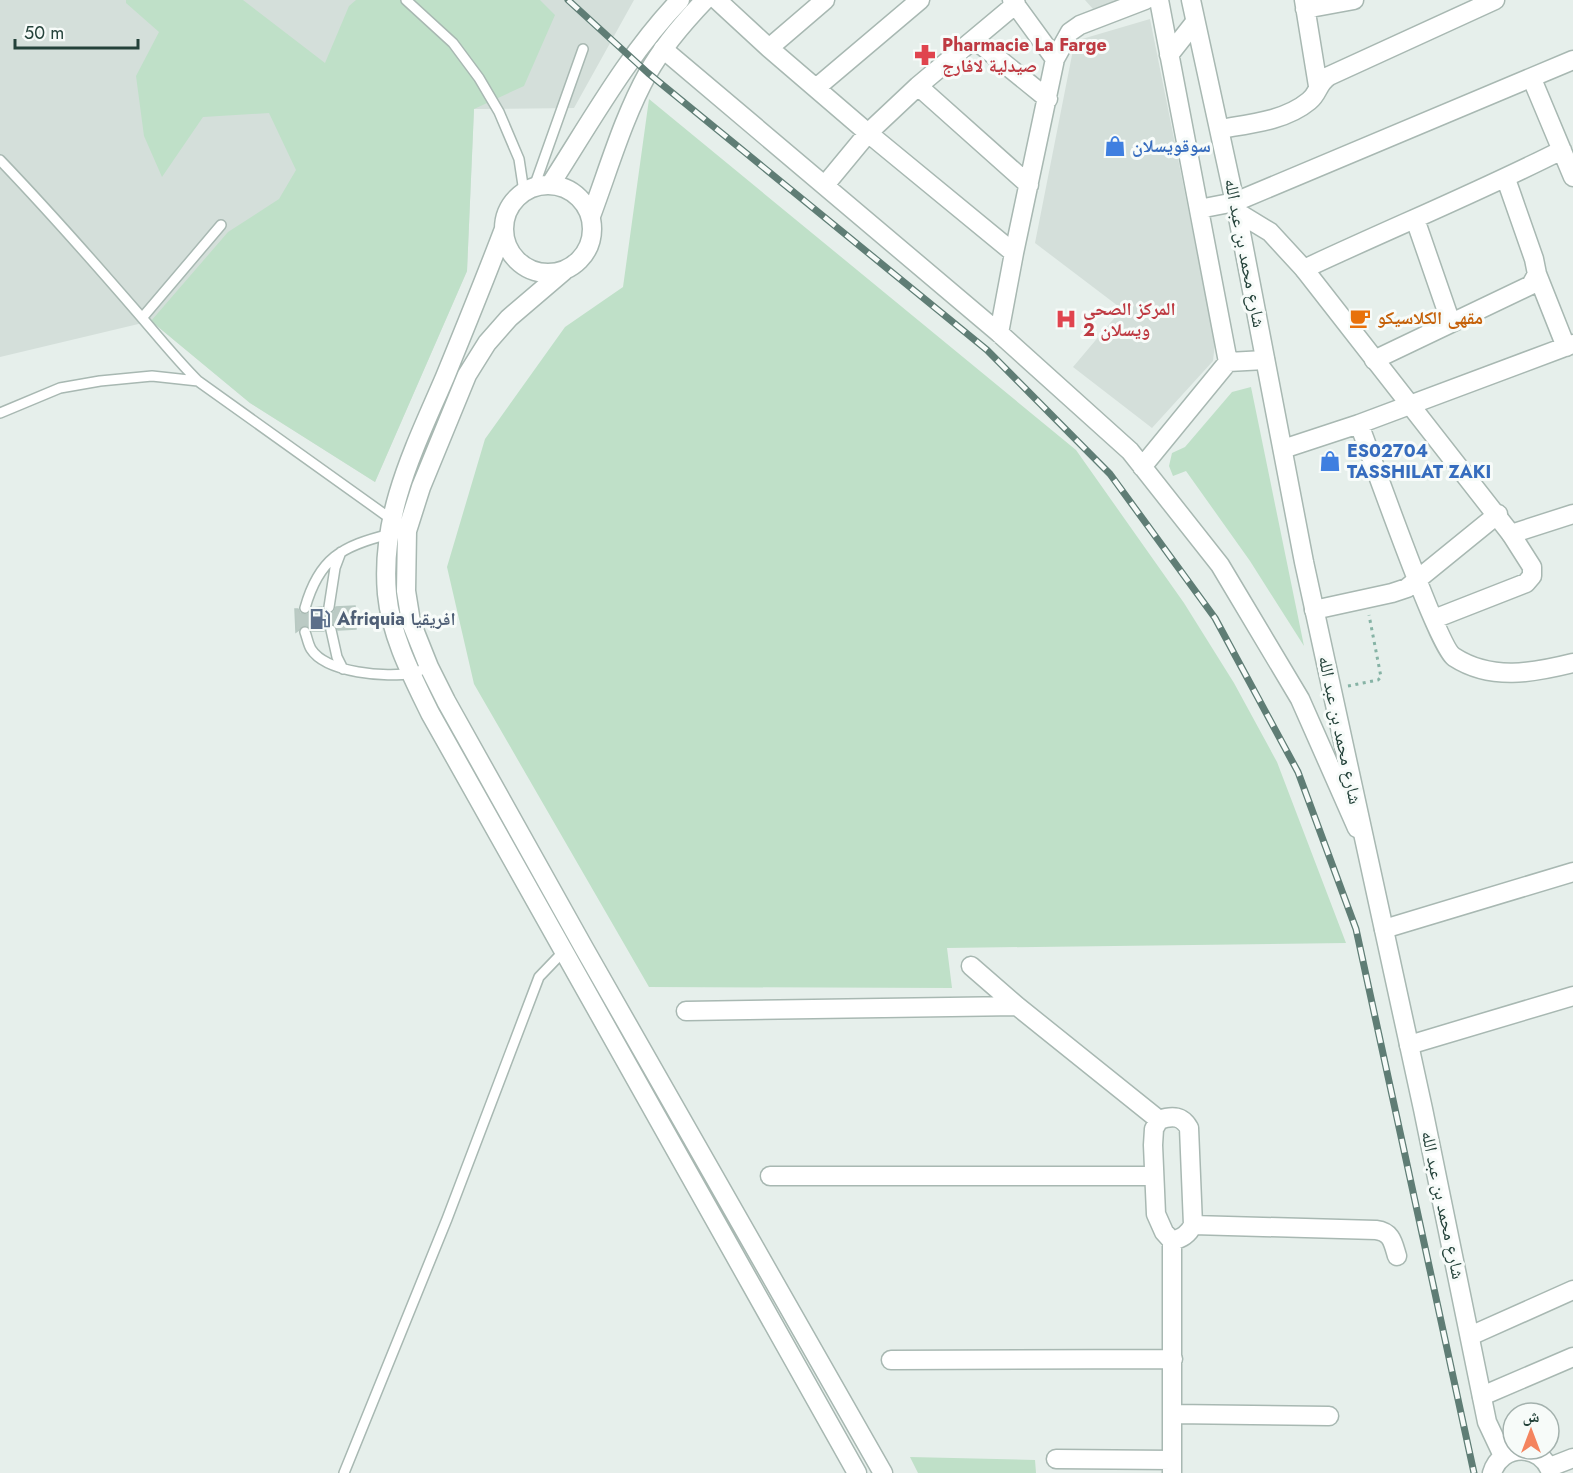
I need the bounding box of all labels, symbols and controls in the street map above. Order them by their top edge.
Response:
scale bar [15,12,138,50]
text: 50 m [24,20,64,46]
place label: Pharmacie La Farge صيدلية لافارج [942,32,1107,79]
pharmacy icon: Pharmacie La Farge صيدلية لافارج [913,43,937,67]
place label: سوقويسلان [1132,133,1211,159]
shop icon: سوقويسلان [1103,134,1127,158]
street label: شارع محمد بن عبد الله [1218,176,1272,330]
place label: المركز الصحي ويسلان 2 [1083,296,1176,343]
place label: مقهى الكلاسيكو [1377,305,1483,331]
cafe icon: مقهى الكلاسيكو [1348,306,1372,330]
hospital icon: المركز الصحي ويسلان 2 [1054,307,1078,331]
place label: ES02704 TASSHILAT ZAKI [1347,438,1491,485]
shop icon: ES02704 TASSHILAT ZAKI [1318,449,1342,473]
place label: Afriquia افريقيا [336,606,456,632]
fuel station icon: Afriquia افريقيا [308,607,332,631]
street label: شارع محمد بن عبد الله [1312,653,1368,807]
street label: شارع محمد بن عبد الله [1415,1128,1471,1282]
north arrow [1501,1401,1561,1461]
text: ش [1523,1405,1540,1428]

